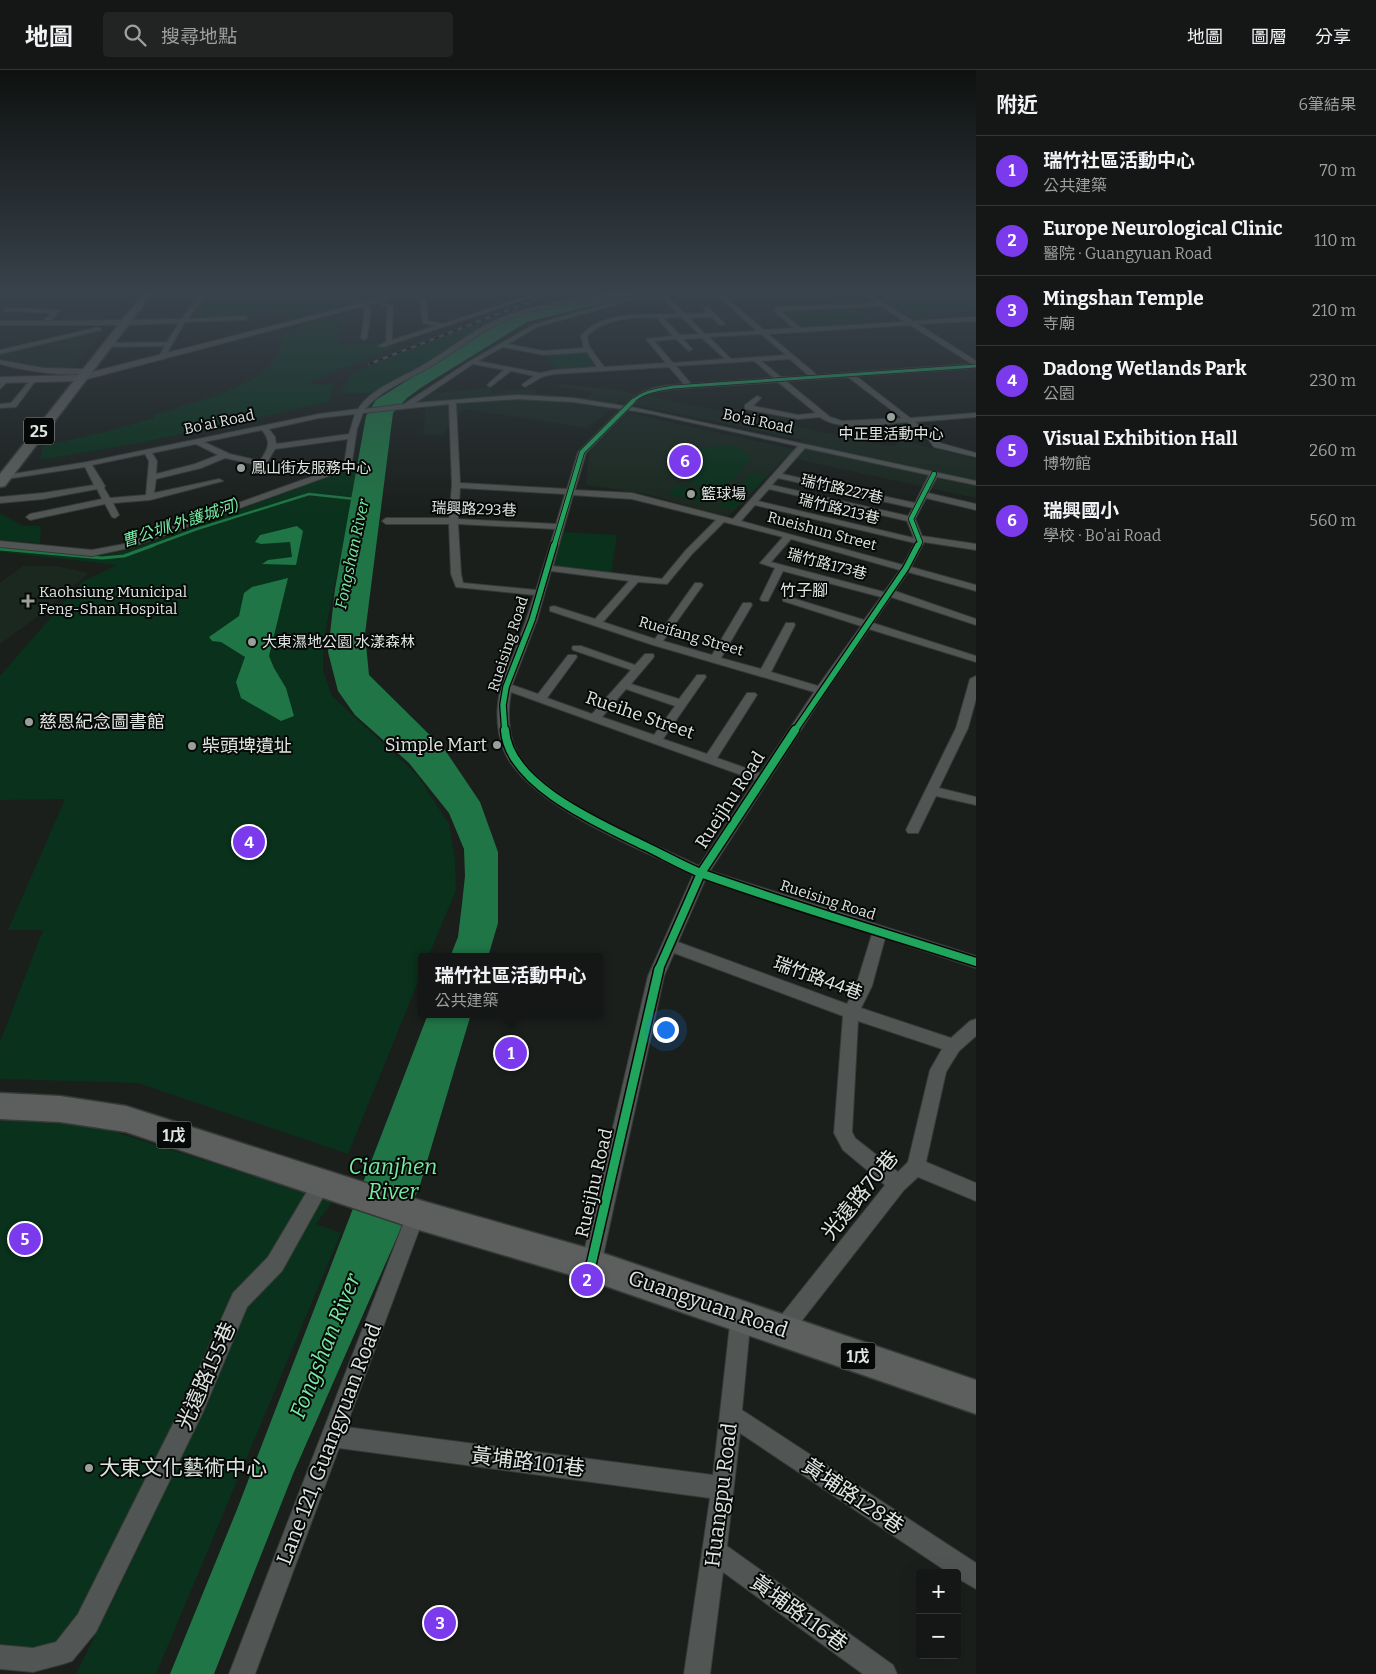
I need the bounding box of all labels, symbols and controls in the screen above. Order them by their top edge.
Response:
search box [103,12,453,57]
icon: search [121,21,149,49]
text: 地圖 [25,23,73,51]
text: 搜尋地點 [161,25,237,48]
text: 地圖 [1187,26,1223,48]
text: 圖層 [1251,26,1287,48]
text: 分享 [1315,26,1351,48]
text: 附近 [996,92,1038,118]
text: 6筆結果 [1299,95,1356,114]
text: 瑞竹社區活動中心 [1043,149,1195,172]
text: 1 [1009,161,1015,180]
text: 70 m [1320,161,1356,180]
text: 公共建築 [1043,176,1107,195]
text: Europe Neurological Clinic [1043,217,1283,240]
text: 2 [1007,231,1017,250]
text: 110 m [1314,231,1356,250]
text: 醫院 · Guangyuan Road [1043,244,1212,263]
text: Mingshan Temple [1043,287,1204,310]
text: 3 [1007,301,1017,320]
text: 210 m [1312,301,1356,320]
text: 寺廟 [1043,314,1075,333]
text: Dadong Wetlands Park [1043,357,1247,380]
text: 4 [1007,371,1017,390]
text: 230 m [1309,371,1356,390]
text: 公園 [1043,384,1075,403]
street label: Bo'ai Road [721,405,795,437]
street label: Bo'ai Road [182,406,256,438]
marker: 中正里活動中心 [885,411,897,423]
road number: 25 [24,418,54,444]
place label: 中正里活動中心 [838,425,944,443]
text: Visual Exhibition Hall [1043,427,1238,450]
text: 5 [1008,441,1016,460]
text: 260 m [1309,441,1356,460]
pin: 6 [669,442,701,480]
text: 博物館 [1043,454,1091,473]
place label: 鳳山街友服務中心 [251,459,371,477]
marker: 鳳山街友服務中心 [235,462,247,474]
street label: 瑞竹路227巷 [799,471,885,507]
place label: 籃球場 [701,485,746,503]
marker: 籃球場 [685,488,697,500]
street label: 瑞竹路213巷 [797,490,881,528]
water label: 曹公圳(外護城河) [119,495,241,551]
water label: Fongshan River [331,496,373,611]
street label: 瑞興路293巷 [431,499,517,519]
text: 瑞興國小 [1043,499,1119,522]
street label: Rueishun Street [765,508,879,554]
text: 6 [1007,511,1017,530]
text: 560 m [1309,511,1356,530]
text: 學校 · Bo'ai Road [1043,526,1161,545]
street label: 瑞竹路173巷 [785,545,869,583]
district label: 竹子腳 [780,581,828,600]
place label: Kaohsiung Municipal Feng-Shan Hospital [39,583,187,618]
marker: Kaohsiung Municipal Feng-Shan Hospital [21,594,35,608]
street label: Rueising Road [484,594,532,694]
street label: Rueifang Street [637,612,746,660]
place label: 大東濕地公園 水漾森林 [262,633,415,651]
marker: 大東濕地公園 水漾森林 [246,636,258,648]
street label: Rueihe Street [583,686,698,744]
place label: 慈恩紀念圖書館 [39,711,165,733]
marker: 慈恩紀念圖書館 [23,716,35,728]
place label: Simple Mart [385,734,487,756]
place label: 柴頭埤遺址 [202,735,292,757]
marker: Simple Mart [491,739,503,751]
marker: 柴頭埤遺址 [186,740,198,752]
street label: Rueijhu Road [691,747,770,853]
pin: 4 [233,823,265,861]
street label: Rueising Road [778,876,878,924]
street label: 瑞竹路44巷 [770,952,866,1004]
popup [418,953,603,1018]
text: 瑞竹社區活動中心 [434,964,587,987]
text: 公共建築 [434,991,499,1010]
your location [653,1017,679,1043]
pin: 1 [495,1034,527,1072]
road number: 1戊 [156,1122,192,1148]
street label: Rueijhu Road [571,1126,617,1240]
street label: 光遠路70巷 [816,1145,904,1245]
water label: Cianjhen River [349,1153,437,1205]
pin: 5 [9,1220,41,1258]
pin: 2 [571,1261,603,1299]
street label: Guangyuan Road [625,1265,791,1343]
water label: Fongshan River [284,1269,367,1422]
street label: 光遠路155巷 [171,1318,241,1434]
street label: Lane 121, Guangyuan Road [271,1320,387,1568]
road number: 1戊 [840,1342,876,1370]
street label: Huangpu Road [699,1421,743,1569]
street label: 黃埔路101巷 [470,1442,586,1482]
street label: 黃埔路128巷 [797,1453,909,1539]
place label: 大東文化藝術中心 [99,1455,267,1481]
marker: 大東文化藝術中心 [83,1462,95,1474]
street label: 黃埔路116巷 [745,1569,853,1657]
map controls [916,1569,961,1659]
button: + [916,1569,961,1614]
pin: 3 [424,1604,456,1642]
button: − [916,1614,961,1659]

